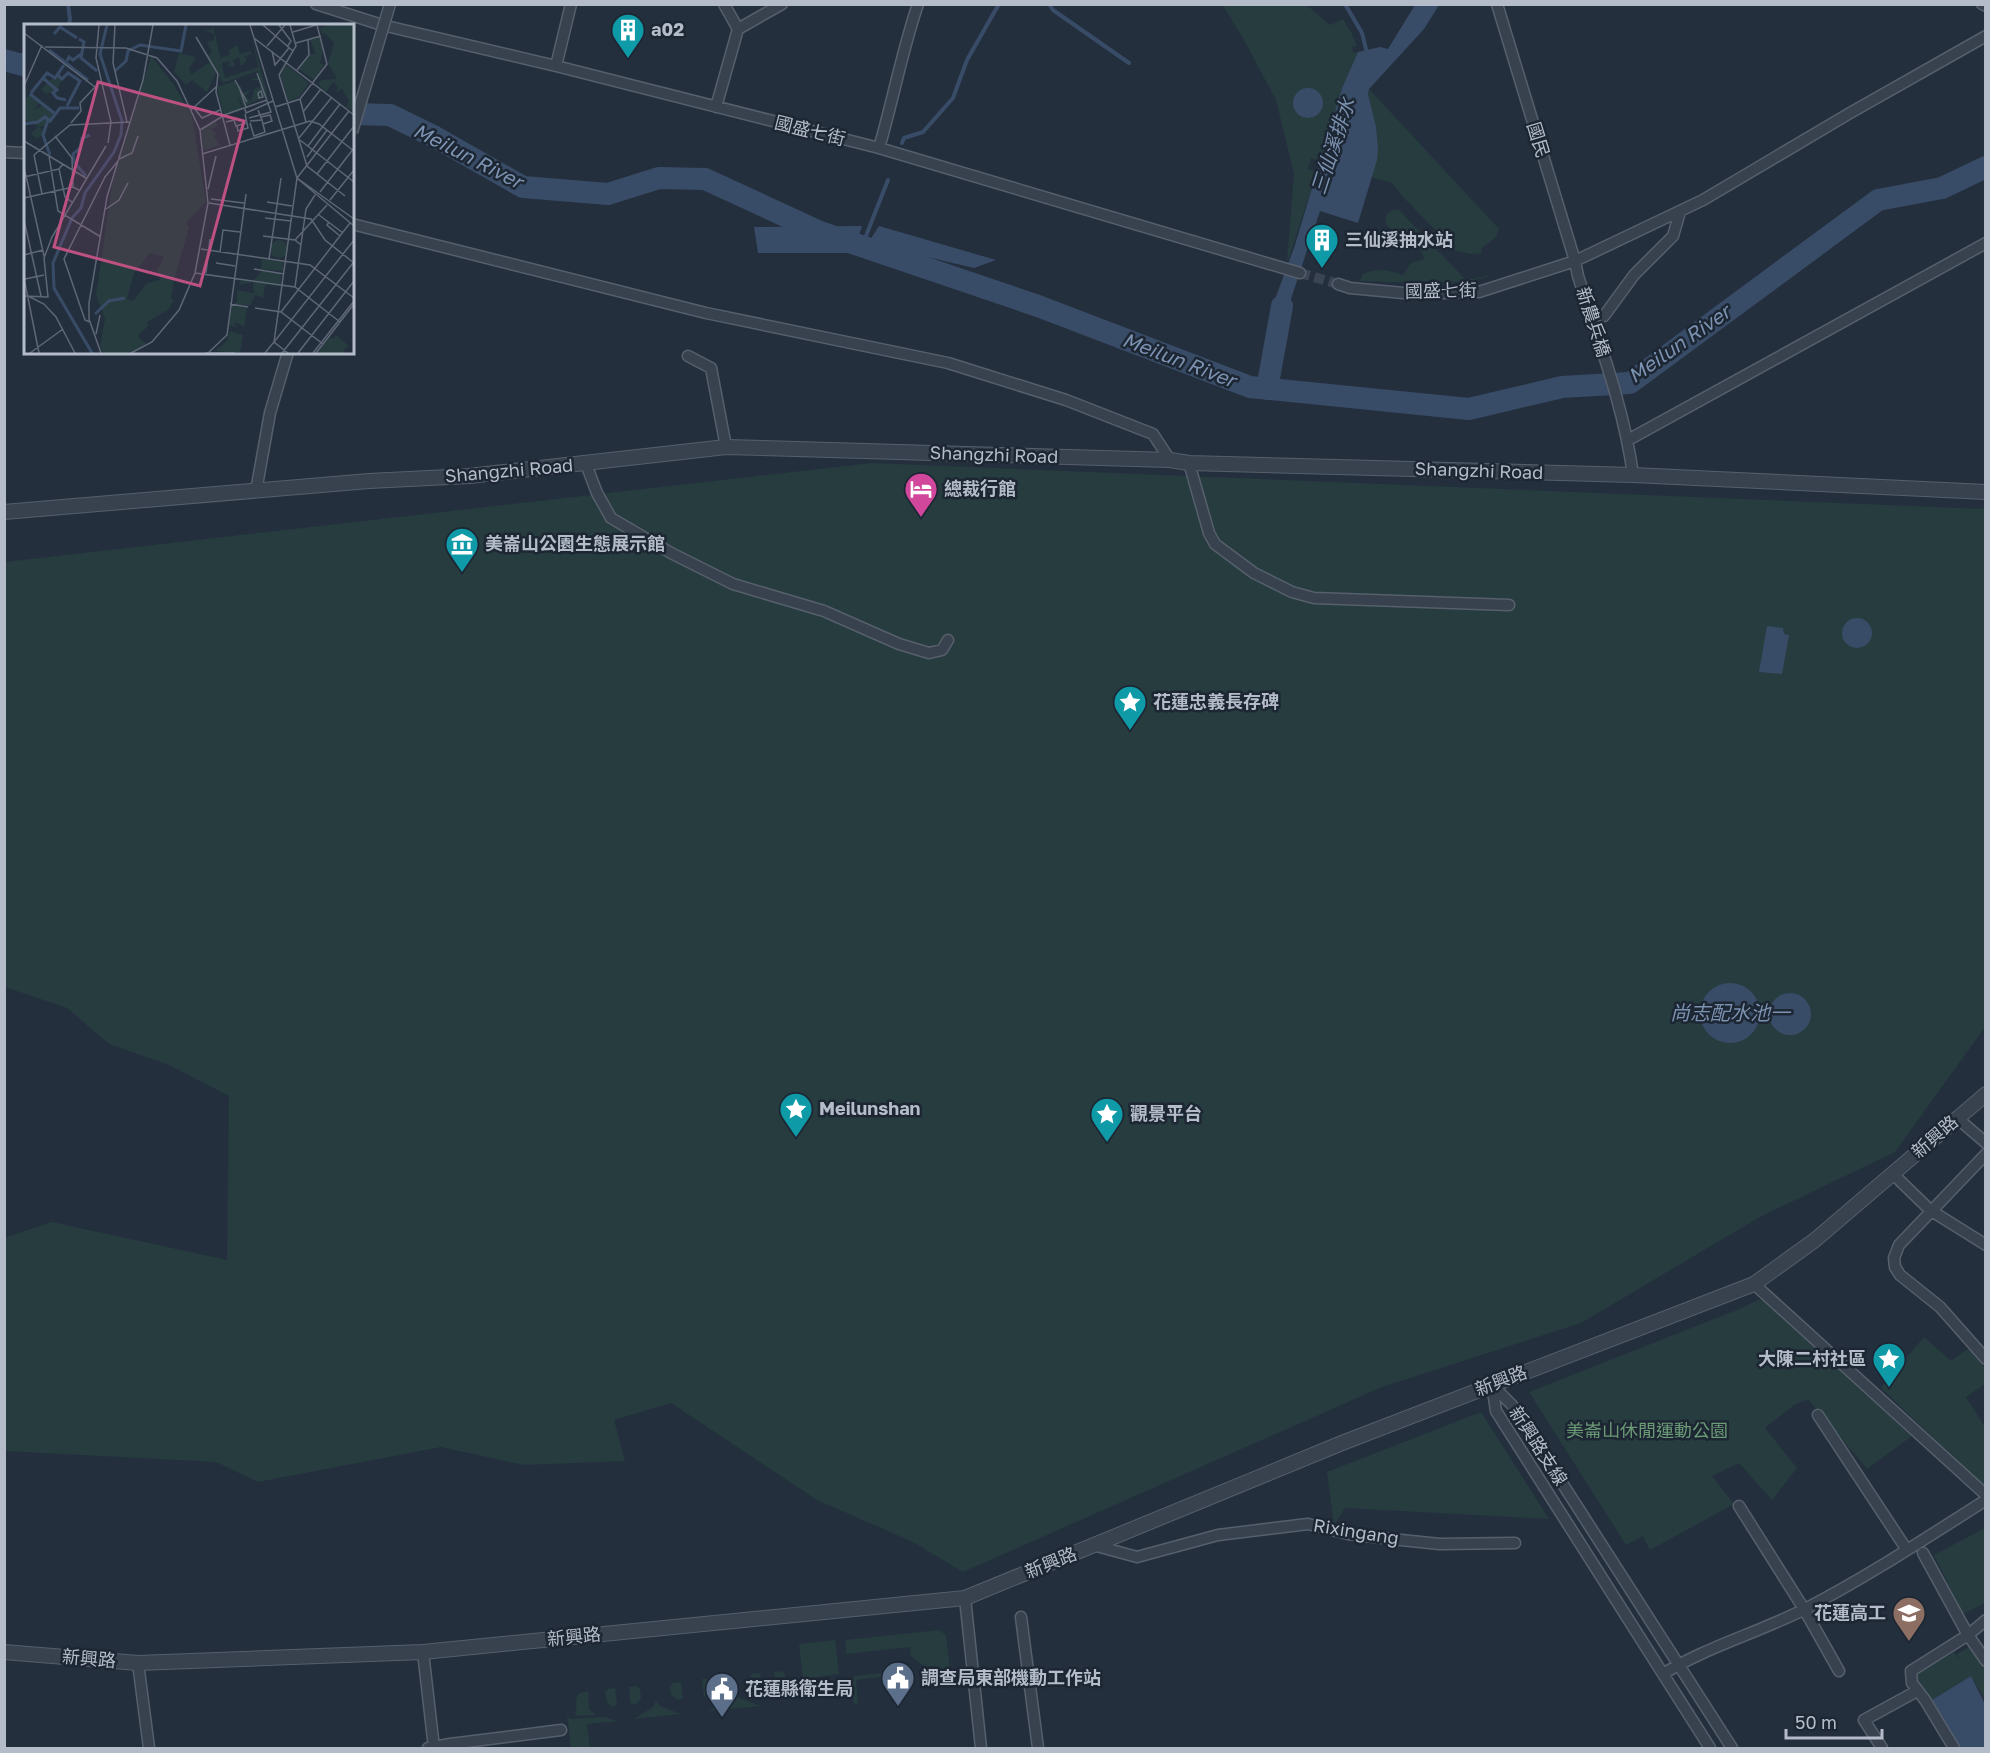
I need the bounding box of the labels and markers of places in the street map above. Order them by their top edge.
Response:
building icon: a02 [610,12,646,59]
place label: a02 [651,18,684,40]
building icon: 三仙溪抽水站 [1304,222,1340,269]
place label: 三仙溪抽水站 [1345,228,1453,250]
hotel icon: 總裁行館 [903,471,939,518]
place label: 總裁行館 [944,477,1016,499]
museum icon: 美崙山公園生態展示館 [444,526,480,573]
place label: 美崙山公園生態展示館 [485,532,665,554]
place icon: 花蓮忠義長存碑 [1112,684,1148,731]
place label: 花蓮忠義長存碑 [1153,690,1279,712]
place icon: Meilunshan [778,1091,814,1138]
place icon: 觀景平台 [1089,1096,1125,1143]
place label: Meilunshan [819,1097,921,1119]
place label: 觀景平台 [1130,1102,1202,1124]
place icon: 大陳二村社區 [1871,1341,1907,1388]
place label: 大陳二村社區 [1758,1347,1866,1369]
school or university icon: 花蓮高工 [1891,1595,1927,1642]
place label: 花蓮高工 [1814,1601,1886,1623]
public building icon: 調查局東部機動工作站 [880,1660,916,1707]
place label: 調查局東部機動工作站 [921,1666,1101,1688]
public building icon: 花蓮縣衛生局 [704,1671,740,1718]
place label: 花蓮縣衛生局 [745,1677,853,1699]

